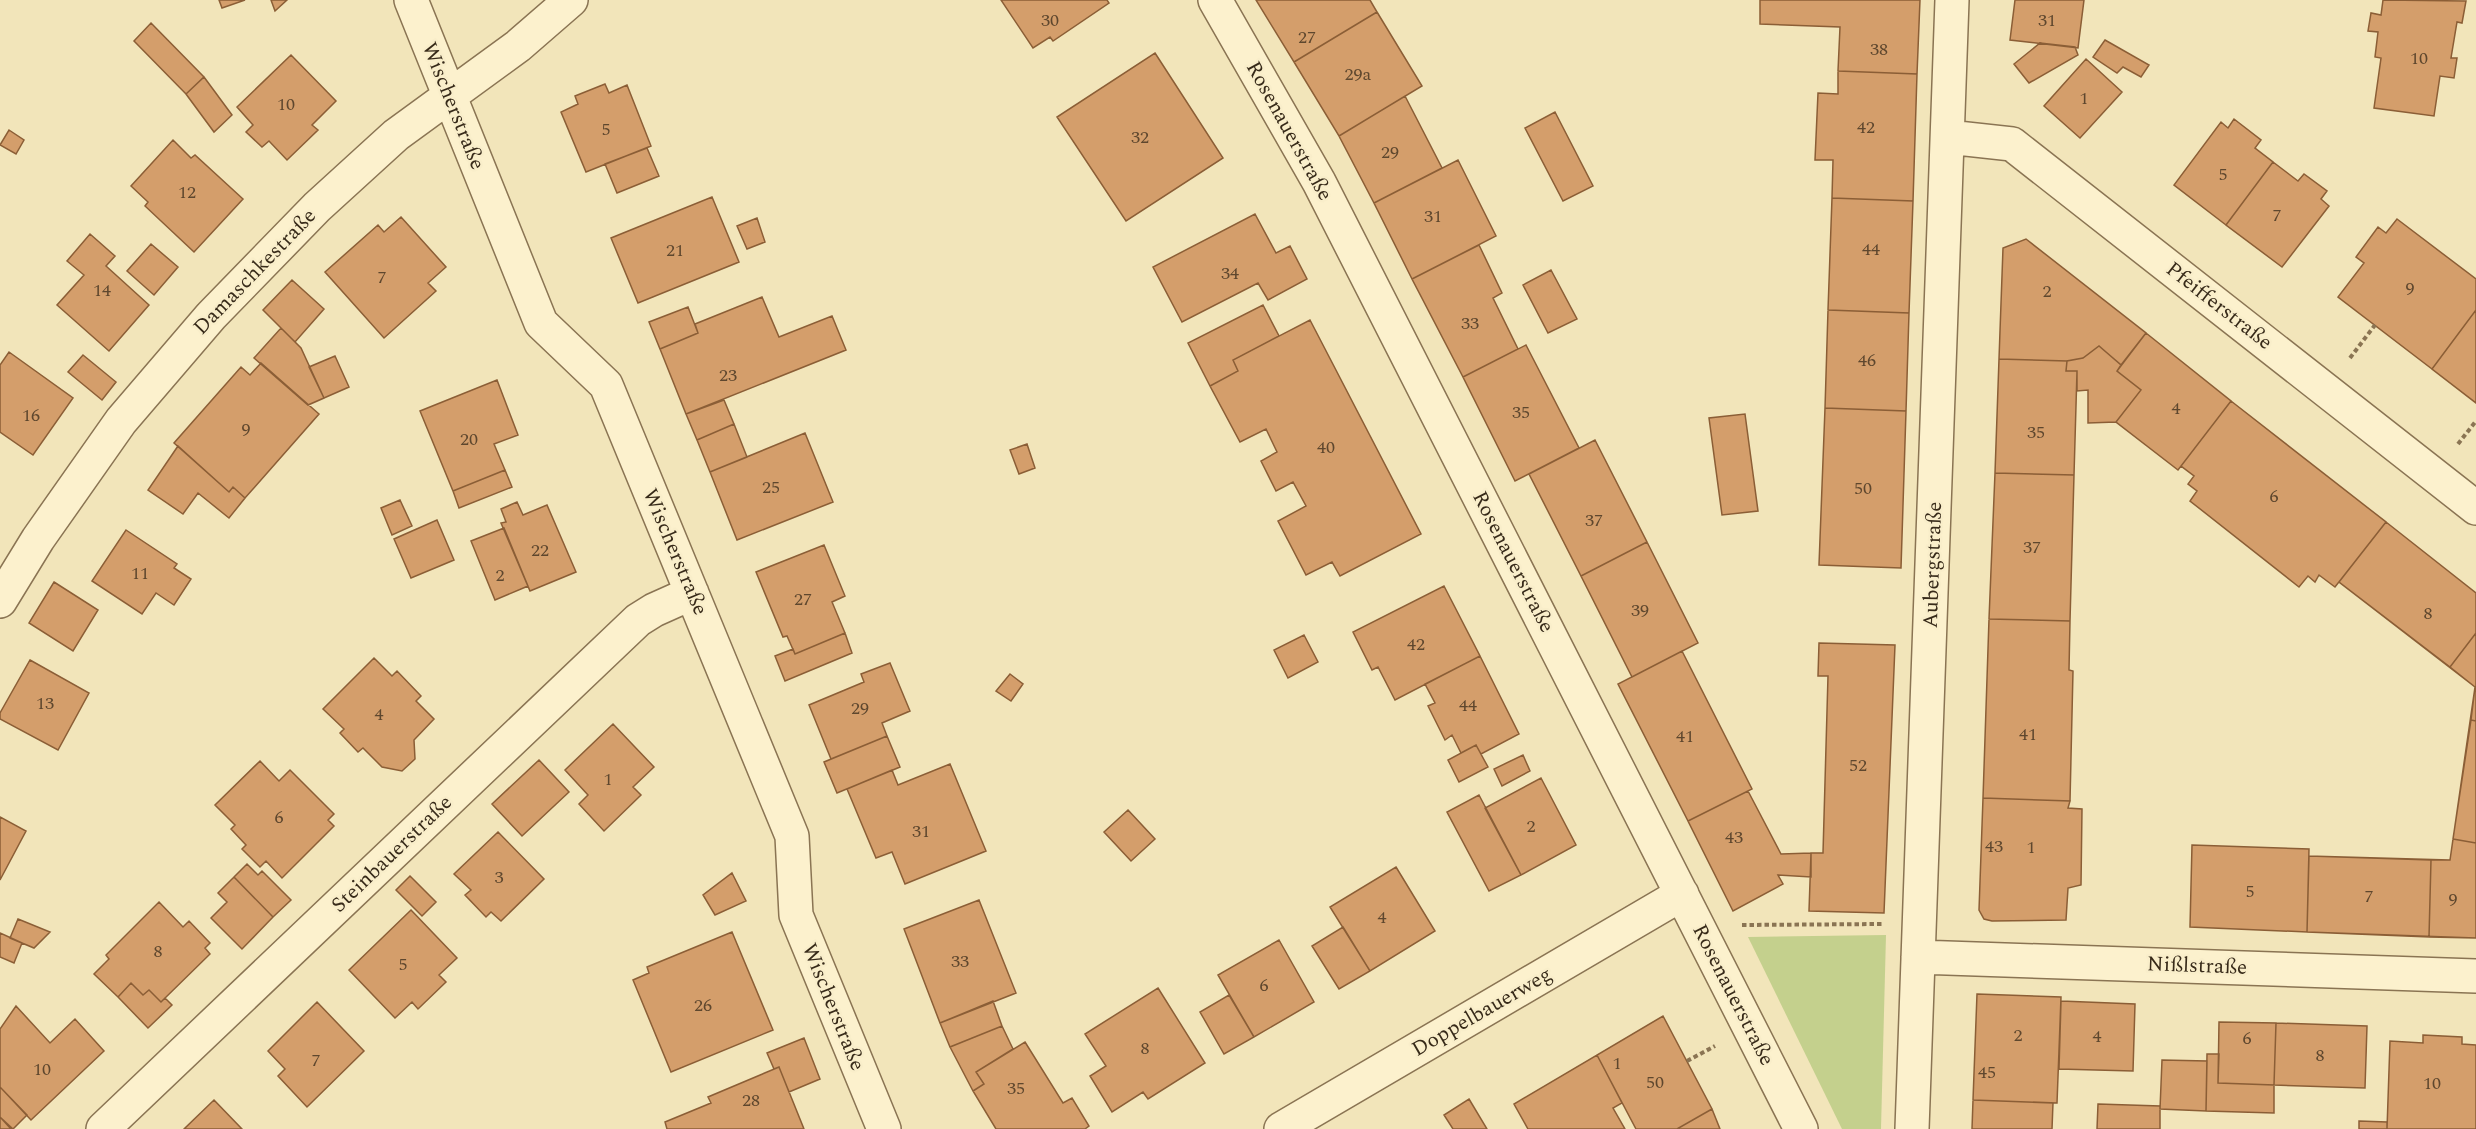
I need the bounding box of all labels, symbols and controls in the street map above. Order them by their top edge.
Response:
house number: 30 [1041,7,1059,34]
house number: 31 [2038,7,2056,34]
house number: 27 [1298,24,1316,51]
house number: 38 [1870,36,1888,63]
street label: Wischerstraße [413,37,493,175]
house number: 10 [2410,45,2428,72]
street label: Rosenauerstraße [1237,55,1341,207]
house number: 29a [1345,61,1372,88]
house number: 1 [2080,85,2089,112]
house number: 10 [277,91,295,118]
house number: 42 [1857,114,1875,141]
house number: 5 [602,116,611,143]
house number: 32 [1131,124,1149,151]
house number: 29 [1381,139,1399,166]
house number: 5 [2219,161,2228,188]
house number: 12 [178,179,196,206]
street label: Damaschkestraße [186,201,324,343]
house number: 7 [2273,202,2282,229]
house number: 31 [1424,203,1442,230]
house number: 44 [1862,236,1880,263]
house number: 21 [666,237,684,264]
street label: Pfeifferstraße [2159,254,2279,358]
house number: 34 [1221,260,1239,287]
house number: 7 [378,264,387,291]
house number: 9 [2406,275,2415,302]
house number: 14 [93,277,111,304]
house number: 2 [2043,278,2052,305]
house number: 33 [1461,310,1479,337]
house number: 46 [1858,347,1876,374]
house number: 23 [719,362,737,389]
house number: 4 [2172,395,2181,422]
house number: 35 [1512,399,1530,426]
house number: 16 [22,402,40,429]
house number: 9 [242,416,251,443]
house number: 35 [2027,419,2045,446]
house number: 20 [460,426,478,453]
house number: 40 [1317,434,1335,461]
house number: 25 [762,474,780,501]
house number: 50 [1854,475,1872,502]
house number: 6 [2270,483,2279,510]
street label: Wischerstraße [634,484,716,620]
street label: Rosenauerstraße [1463,486,1563,638]
street label: Aubergstraße [1915,501,1951,629]
house number: 37 [1585,507,1603,534]
house number: 37 [2023,534,2041,561]
house number: 22 [531,537,549,564]
house number: 11 [131,560,149,587]
house number: 2 [496,562,505,589]
house number: 27 [794,586,812,613]
house number: 39 [1631,597,1649,624]
house number: 8 [2424,600,2433,627]
house number: 42 [1407,631,1425,658]
house number: 13 [36,690,54,717]
house number: 44 [1459,692,1477,719]
house number: 29 [851,695,869,722]
house number: 4 [375,701,384,728]
house number: 41 [2019,721,2037,748]
house number: 41 [1676,723,1694,750]
house number: 52 [1849,752,1867,779]
house number: 1 [604,766,613,793]
street label: Steinbauerstraße [324,788,460,920]
house number: 6 [275,804,284,831]
house number: 2 [1527,813,1536,840]
house number: 31 [912,818,930,845]
house number: 43 [1725,824,1743,851]
house number: 43 [1985,833,2003,860]
house number: 1 [2027,834,2036,861]
house number: 3 [495,864,504,891]
house number: 5 [2246,878,2255,905]
house number: 7 [2365,883,2374,910]
house number: 9 [2449,886,2458,913]
house number: 4 [1378,904,1387,931]
street label: Rosenauerstraße [1683,919,1783,1071]
house number: 8 [154,938,163,965]
street label: Wischerstraße [793,938,873,1076]
house number: 33 [951,948,969,975]
street label: Nißlstraße [2146,948,2248,984]
house number: 5 [399,951,408,978]
street label: Doppelbauerweg [1406,959,1558,1065]
house number: 6 [1260,972,1269,999]
house number: 26 [694,992,712,1019]
house number: 2 [2014,1022,2023,1049]
house number: 4 [2093,1023,2102,1050]
house number: 6 [2243,1025,2252,1052]
house number: 8 [1141,1035,1150,1062]
house number: 8 [2316,1042,2325,1069]
house number: 7 [312,1047,321,1074]
house number: 1 [1613,1050,1622,1077]
house number: 10 [33,1056,51,1083]
house number: 45 [1978,1059,1996,1086]
house number: 50 [1646,1069,1664,1096]
house number: 10 [2423,1070,2441,1097]
house number: 35 [1007,1075,1025,1102]
house number: 28 [742,1087,760,1114]

